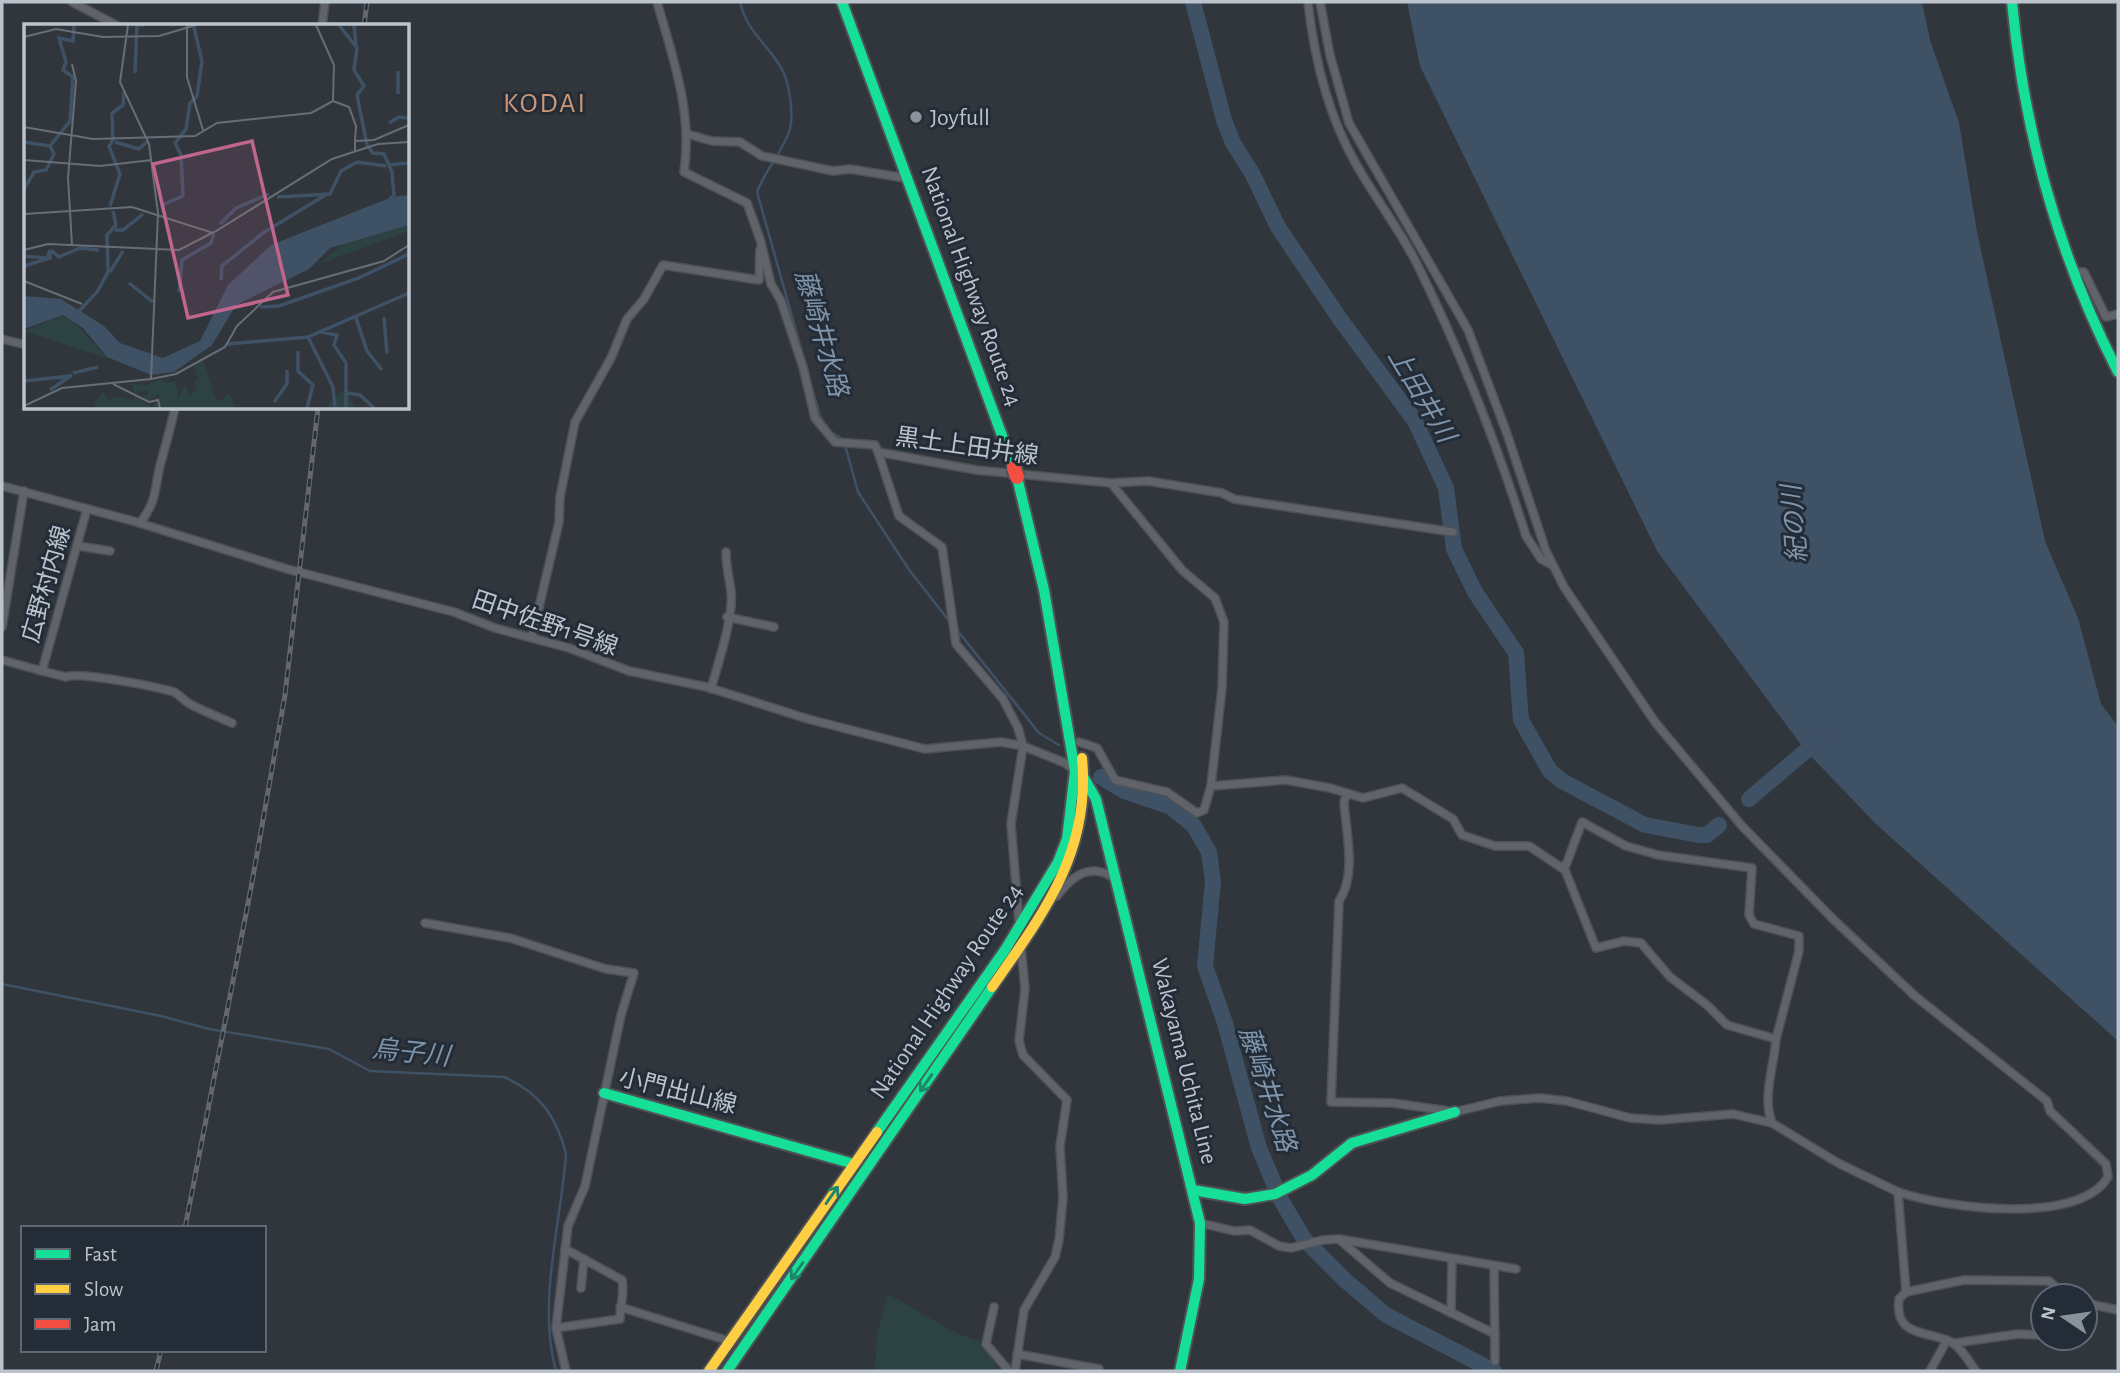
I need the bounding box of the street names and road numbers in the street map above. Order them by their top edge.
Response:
street label: National Highway Route 24 [916,163,1026,409]
street label: 黒土上田井線 [894,423,1040,469]
street label: 広野村内線 [17,523,75,645]
street label: 田中佐野1号線 [469,586,621,660]
street label: National Highway Route 24 [866,880,1028,1103]
street label: Wakayama Uchita Line [1147,956,1221,1167]
street label: 小門出山線 [617,1064,739,1118]

